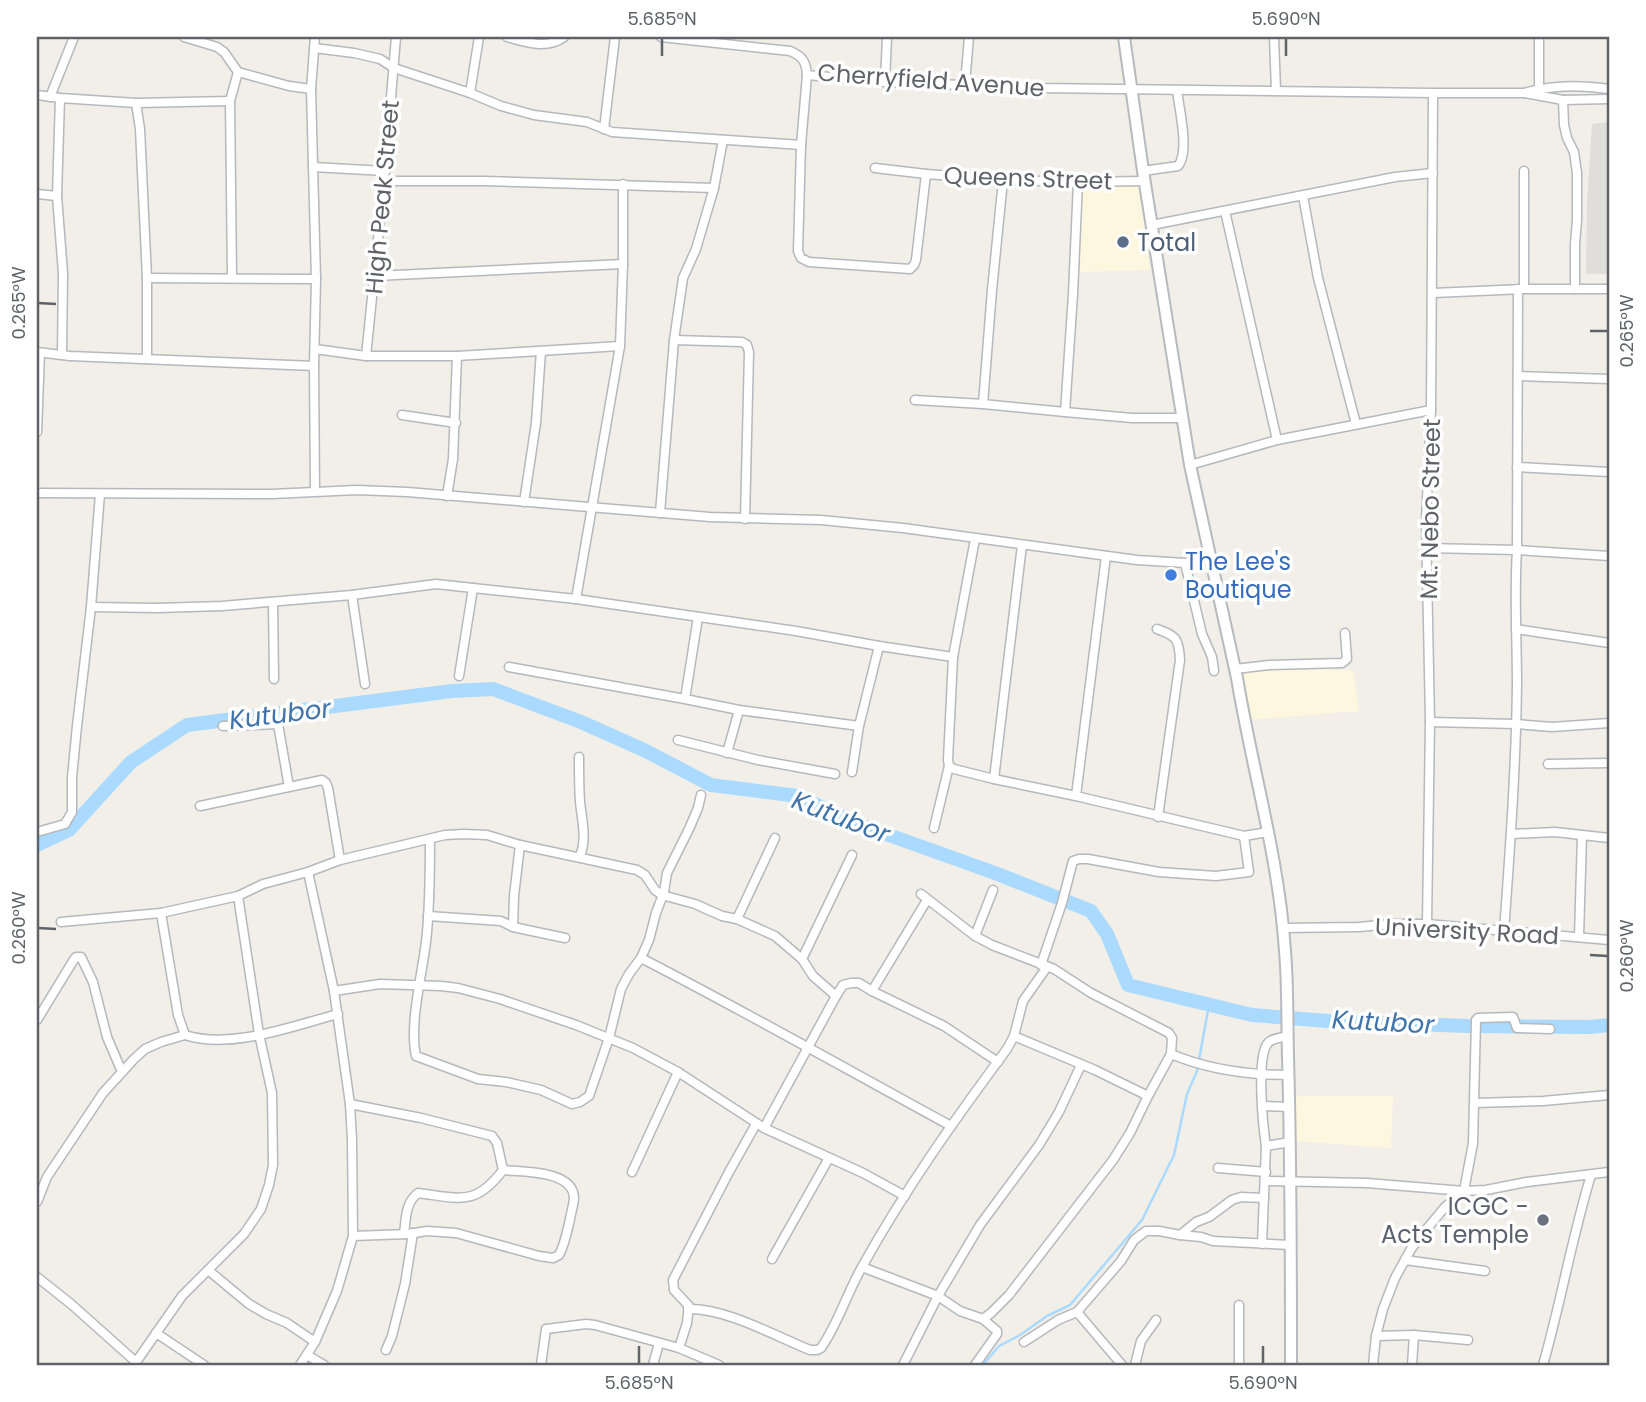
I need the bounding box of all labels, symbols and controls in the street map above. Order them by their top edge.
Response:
text: 5.685°N [627,6,697,31]
text: 5.690°N [1251,6,1321,31]
street label: Cherryfield Avenue [816,56,1046,104]
street label: High Peak Street [357,99,407,295]
street label: Queens Street [943,159,1113,197]
place label: Total [1137,226,1196,259]
marker: Total [1115,234,1131,250]
text: 0.265°W [6,266,31,340]
text: 0.265°W [1614,294,1639,368]
street label: Mt. Nebo Street [1412,418,1448,600]
place label: The Lee's Boutique [1185,545,1292,606]
marker: The Lee's Boutique [1163,567,1179,583]
water label: Kutubor [227,690,334,738]
water label: Kutubor [787,782,896,853]
text: 0.260°W [6,891,31,965]
street label: University Road [1374,910,1560,952]
text: 0.260°W [1614,919,1639,993]
water label: Kutubor [1331,1001,1436,1043]
place label: ICGC - Acts Temple [1381,1190,1529,1251]
marker: ICGC - Acts Temple [1535,1212,1551,1228]
text: 5.685°N [604,1370,674,1395]
text: 5.690°N [1228,1370,1298,1395]

